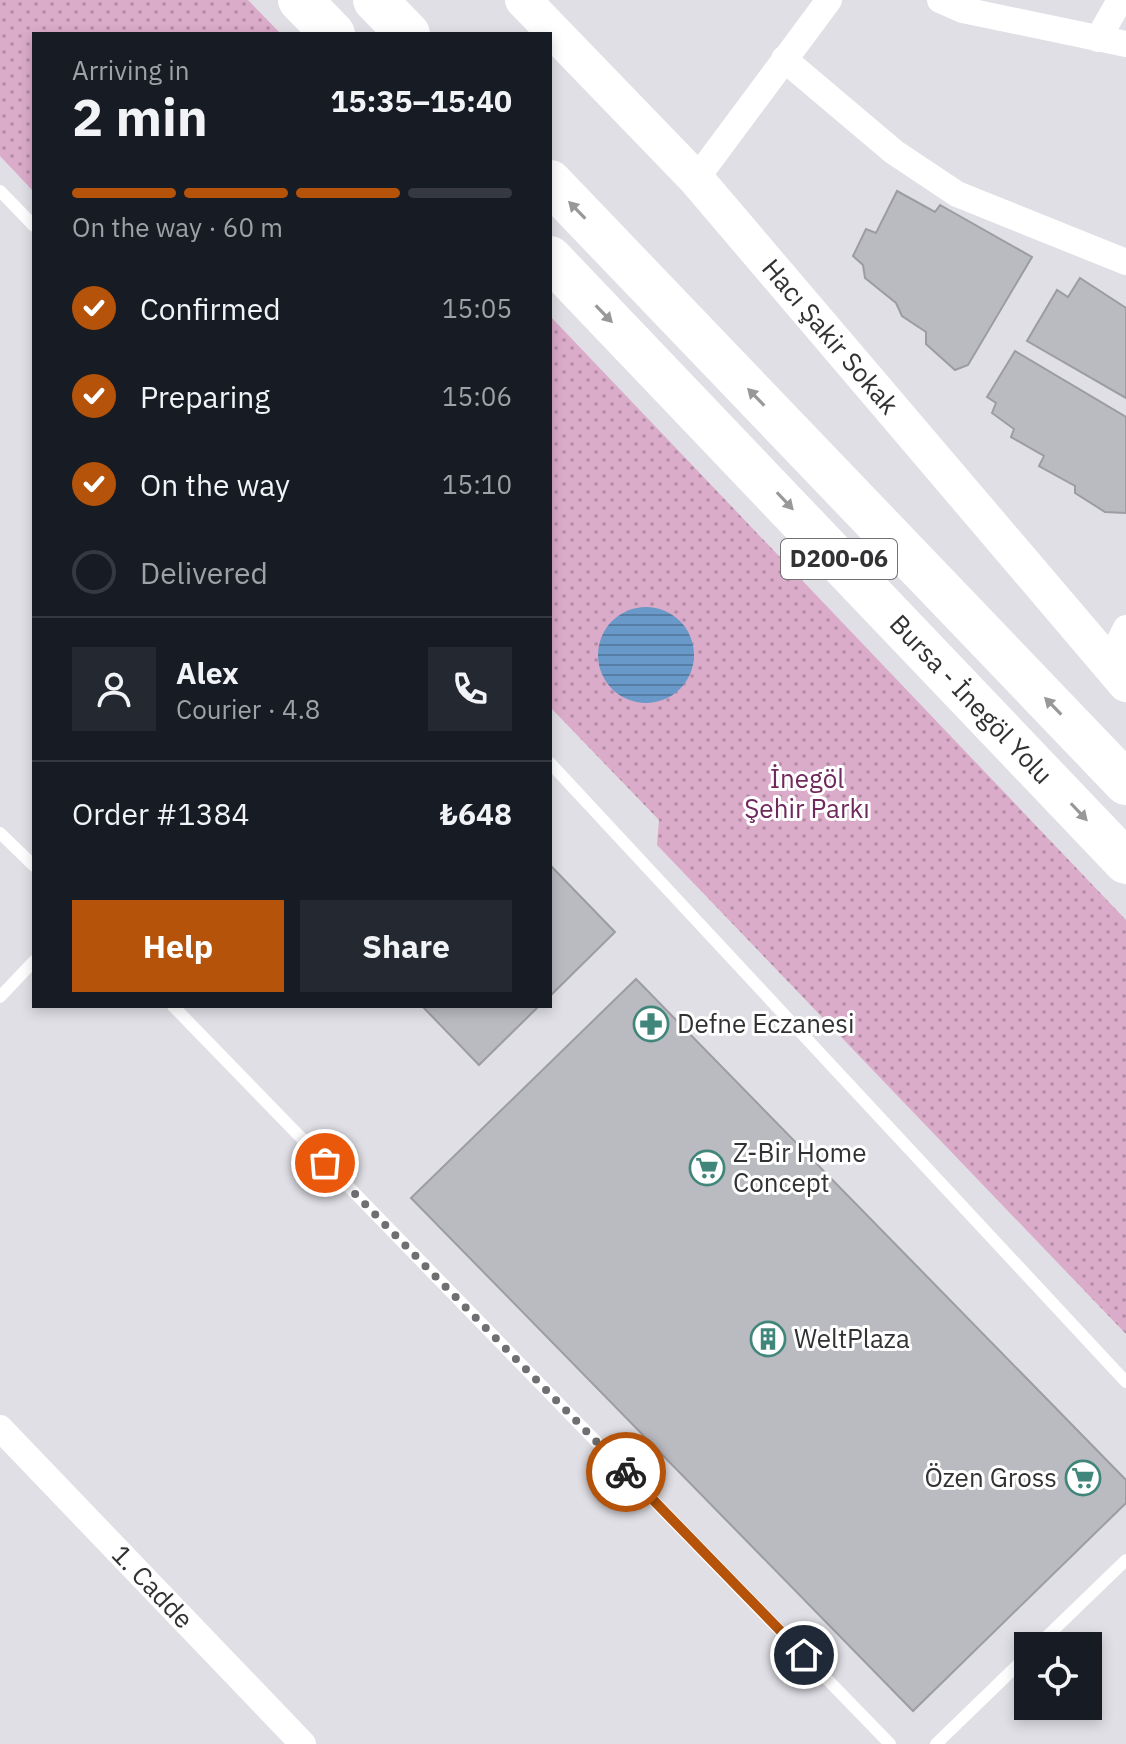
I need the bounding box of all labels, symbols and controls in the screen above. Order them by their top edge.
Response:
text: Arriving in [72,53,189,87]
text: 15:35–15:40 [331,81,512,120]
text: 2 min [72,83,208,150]
one-way arrow [568,201,586,220]
text: On the way · 60 m [72,210,283,244]
street label: Hacı Şakir Sokak [755,251,907,421]
icon: check [72,286,116,330]
text: Confirmed [140,289,281,328]
text: 15:05 [442,291,512,325]
one-way arrow [595,304,613,323]
icon: check [72,374,116,418]
text: Preparing [140,377,270,416]
text: 15:06 [442,379,512,413]
one-way arrow [748,388,766,407]
icon: check [72,462,116,506]
text: On the way [140,465,290,504]
text: 15:10 [442,467,512,501]
one-way arrow [775,491,793,510]
road number: D200-06 [781,539,897,579]
text: Delivered [140,553,268,592]
street label: Bursa - İnegöl Yolu [883,607,1061,791]
button: person [72,647,156,731]
button: phone [428,647,512,731]
text: Alex [176,653,239,692]
text: Courier · 4.8 [176,692,320,726]
one-way arrow [1044,697,1062,716]
park label: İnegöl Şehir Parkı [744,761,870,825]
text: Order #1384 [72,794,249,833]
text: ₺648 [440,794,512,833]
one-way arrow [1069,802,1087,821]
button: Help [72,900,284,992]
button: Share [300,900,512,992]
pharmacy icon: Defne Eczanesi [632,1005,670,1043]
place label: Defne Eczanesi [677,1006,854,1040]
pin [291,1129,359,1197]
place label: Z-Bir Home Concept [733,1135,866,1199]
icon: bag [303,1141,347,1185]
supermarket icon: Z-Bir Home Concept [688,1149,726,1187]
building icon: WeltPlaza [749,1320,787,1358]
place label: WeltPlaza [794,1321,910,1355]
courier [586,1432,666,1512]
icon: bike [604,1450,648,1494]
supermarket icon: Özen Gross [1064,1459,1102,1497]
place label: Özen Gross [924,1460,1057,1494]
street label: 1. Cadde [105,1537,201,1635]
pin [770,1621,838,1689]
map controls [1014,1632,1102,1720]
button: locate [1014,1632,1102,1720]
icon: home [782,1633,826,1677]

